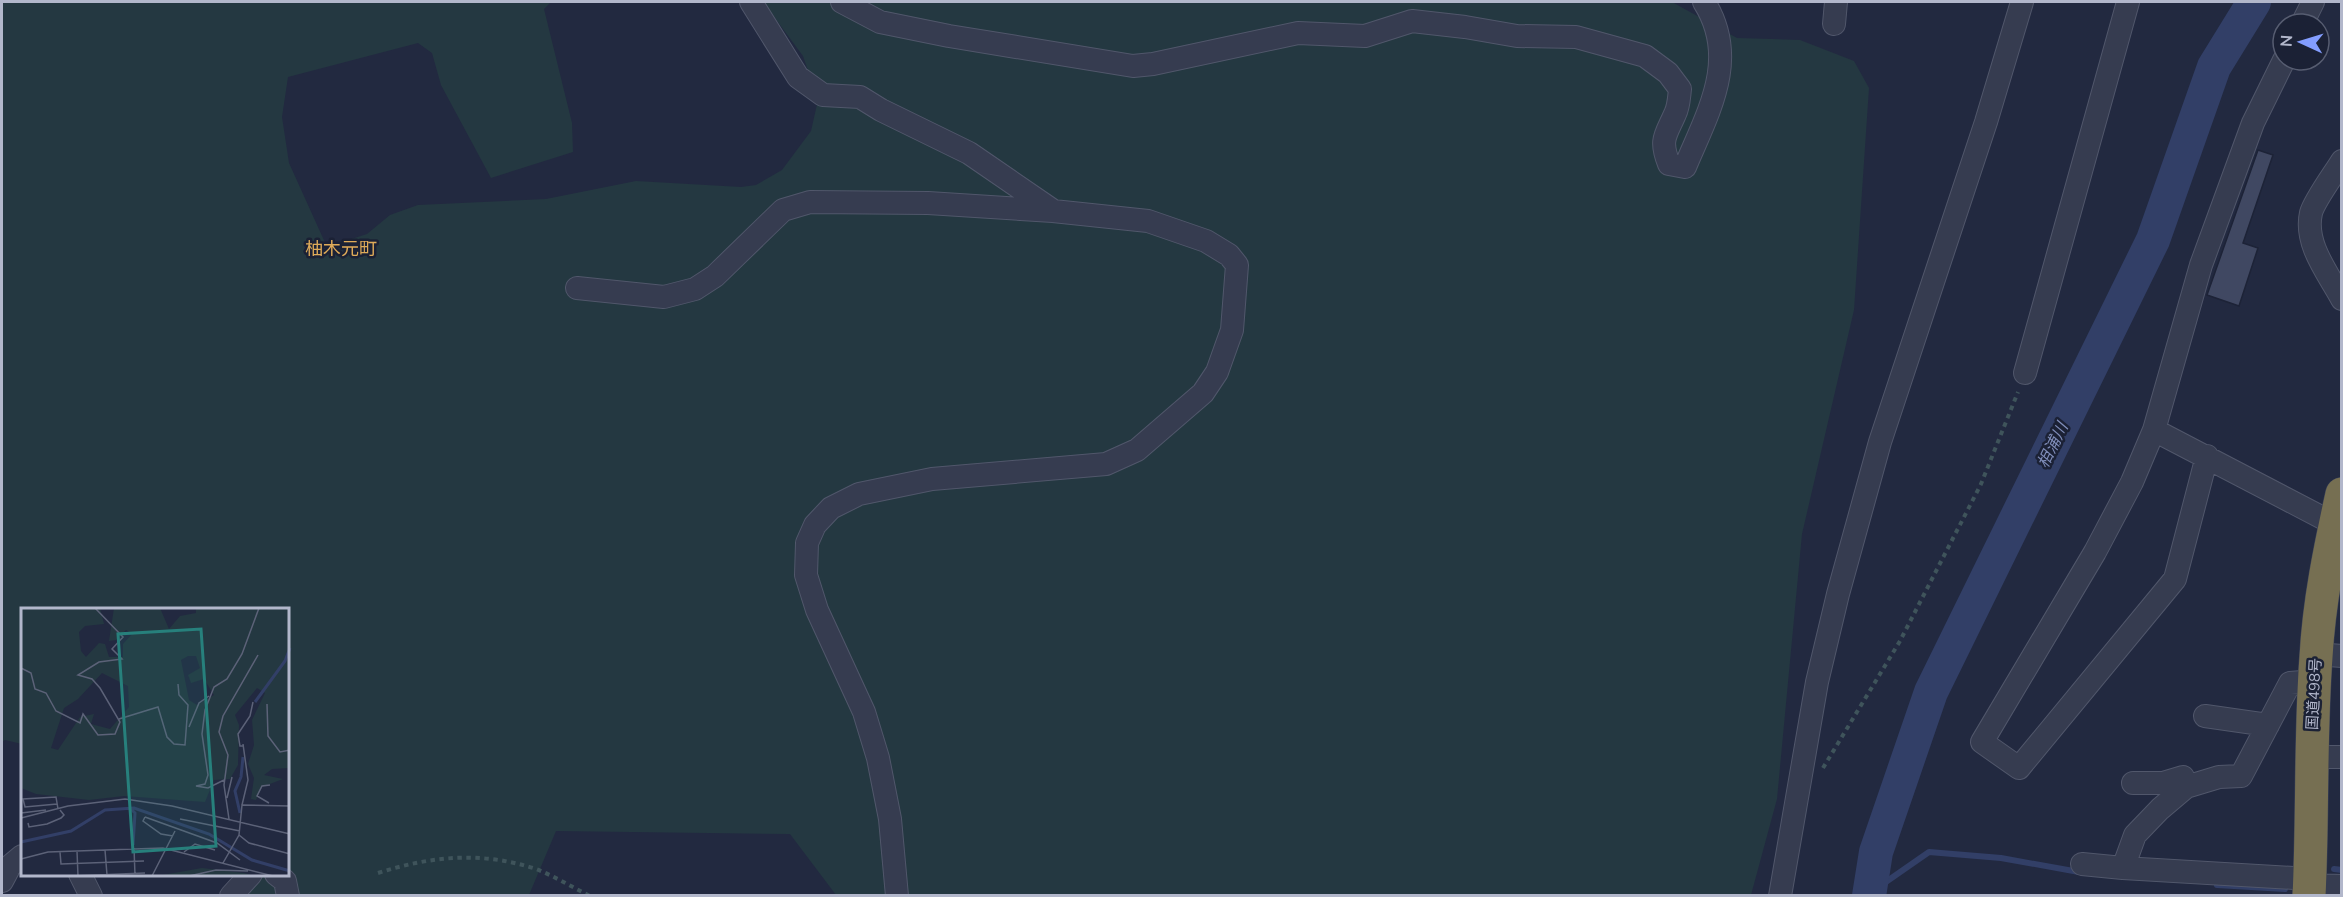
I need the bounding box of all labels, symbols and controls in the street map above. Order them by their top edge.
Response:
north arrow [2271,12,2331,72]
text: N [2276,34,2298,48]
district label: 柚木元町 [305,237,377,261]
water label: 相浦川 [2032,417,2074,472]
inset map [21,608,290,876]
street label: 国道498号 [2302,658,2326,730]

